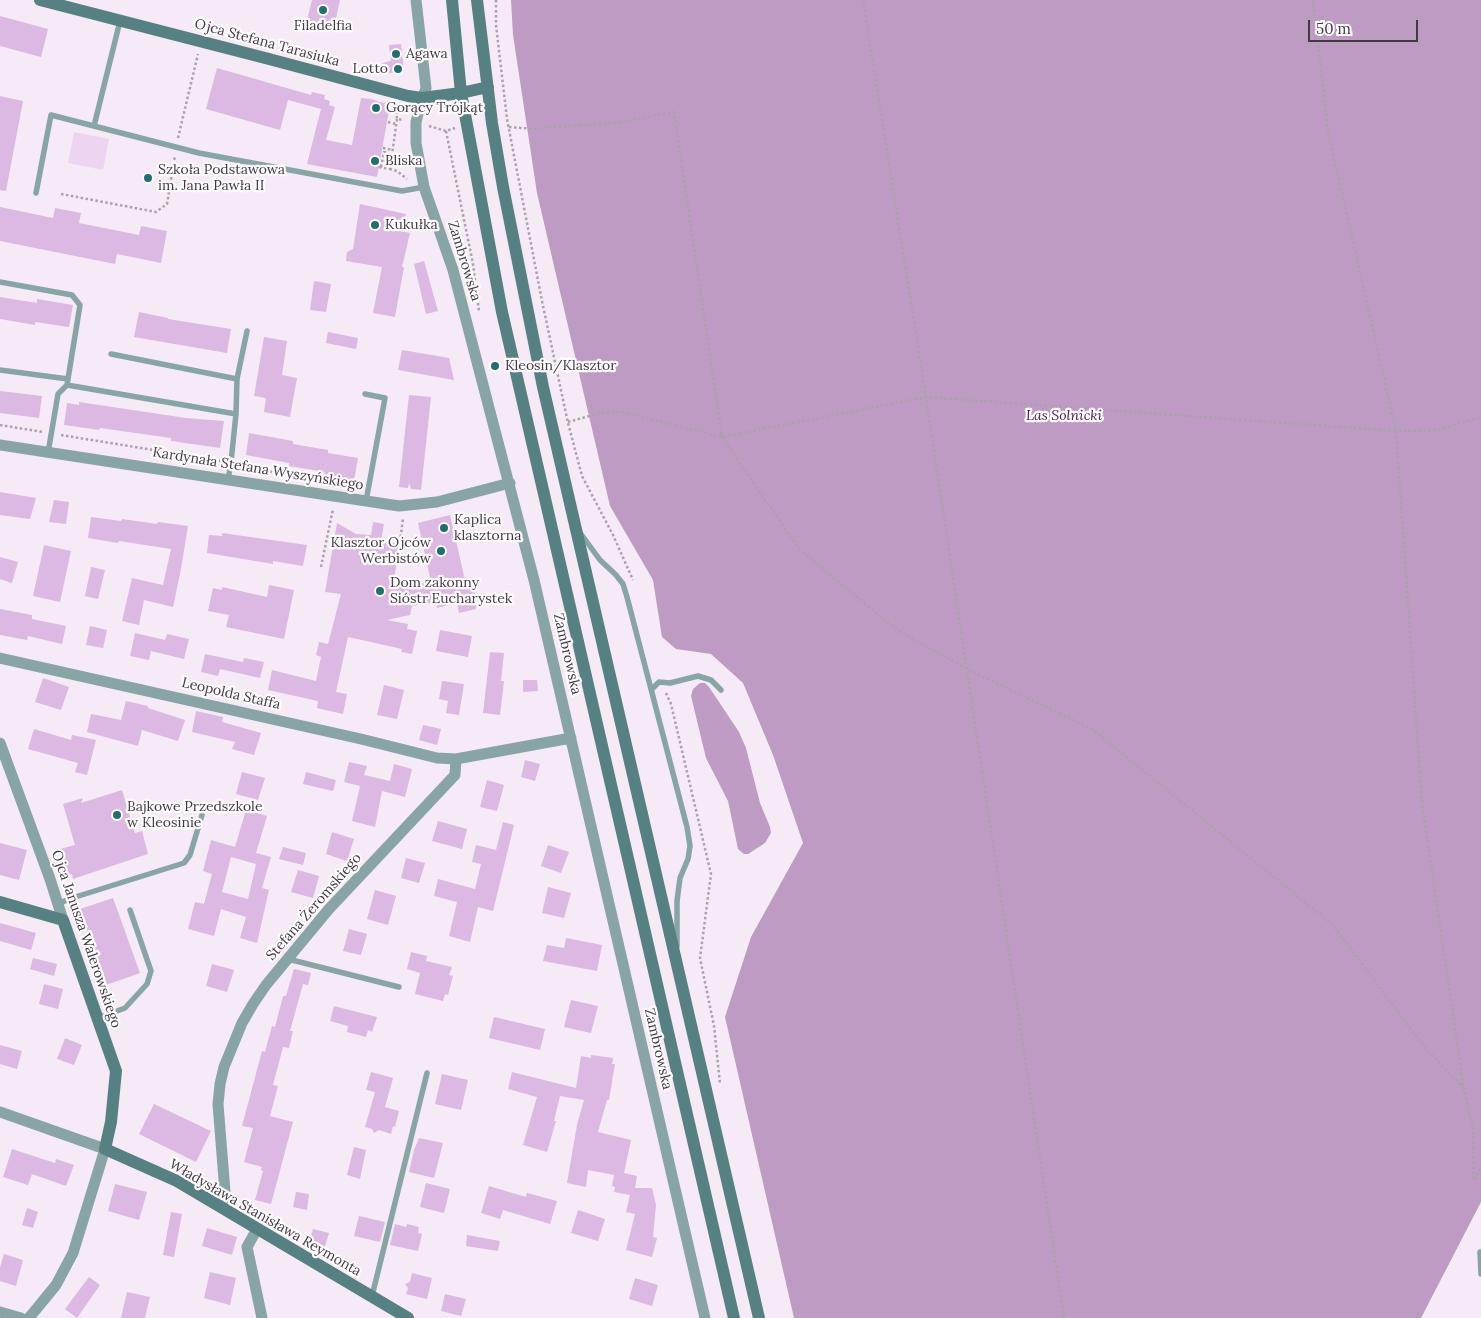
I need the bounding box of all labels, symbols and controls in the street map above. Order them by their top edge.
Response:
marker: Filadelfia [317,4,329,16]
scale bar [1311,10,1421,42]
street label: Ojca Stefana Tarasiuka [193,16,341,70]
place label: Filadelfia [294,18,352,34]
text: 50 m [1316,19,1351,38]
place label: Agawa [406,46,448,62]
marker: Agawa [390,48,402,60]
place label: Lotto [353,61,388,77]
marker: Lotto [392,63,404,75]
place label: Gorący Trójkąt [386,100,483,116]
marker: Gorący Trójkąt [370,102,382,114]
place label: Bliska [385,153,423,169]
marker: Bliska [369,155,381,167]
place label: Szkoła Podstawowa im. Jana Pawła II [158,162,285,194]
marker: Szkoła Podstawowa im. Jana Pawła II [142,172,154,184]
place label: Kukułka [385,217,438,233]
marker: Kukułka [369,219,381,231]
street label: Zambrowska [444,219,484,303]
place label: Kleosin/Klasztor [505,358,616,374]
marker: Kleosin/Klasztor [489,360,501,372]
park label: Las Solnicki [1026,408,1102,424]
street label: Kardynała Stefana Wyszyńskiego [151,444,365,494]
place label: Kaplica klasztorna [454,512,522,544]
marker: Kaplica klasztorna [438,522,450,534]
place label: Klasztor Ojców Werbistów [331,535,431,568]
marker: Klasztor Ojców Werbistów [435,545,447,557]
place label: Dom zakonny Sióstr Eucharystek [390,575,512,608]
marker: Dom zakonny Sióstr Eucharystek [374,585,386,597]
street label: Zambrowska [549,612,585,696]
street label: Leopolda Staffa [180,674,282,714]
place label: Bajkowe Przedszkole w Kleosinie [127,799,263,832]
marker: Bajkowe Przedszkole w Kleosinie [111,809,123,821]
street label: Ojca Janusza Walerowskiego [48,848,124,1030]
street label: Stefana Żeromskiego [263,850,365,964]
street label: Zambrowska [640,1007,676,1091]
street label: Władysława Stanisława Reymonta [166,1156,364,1280]

